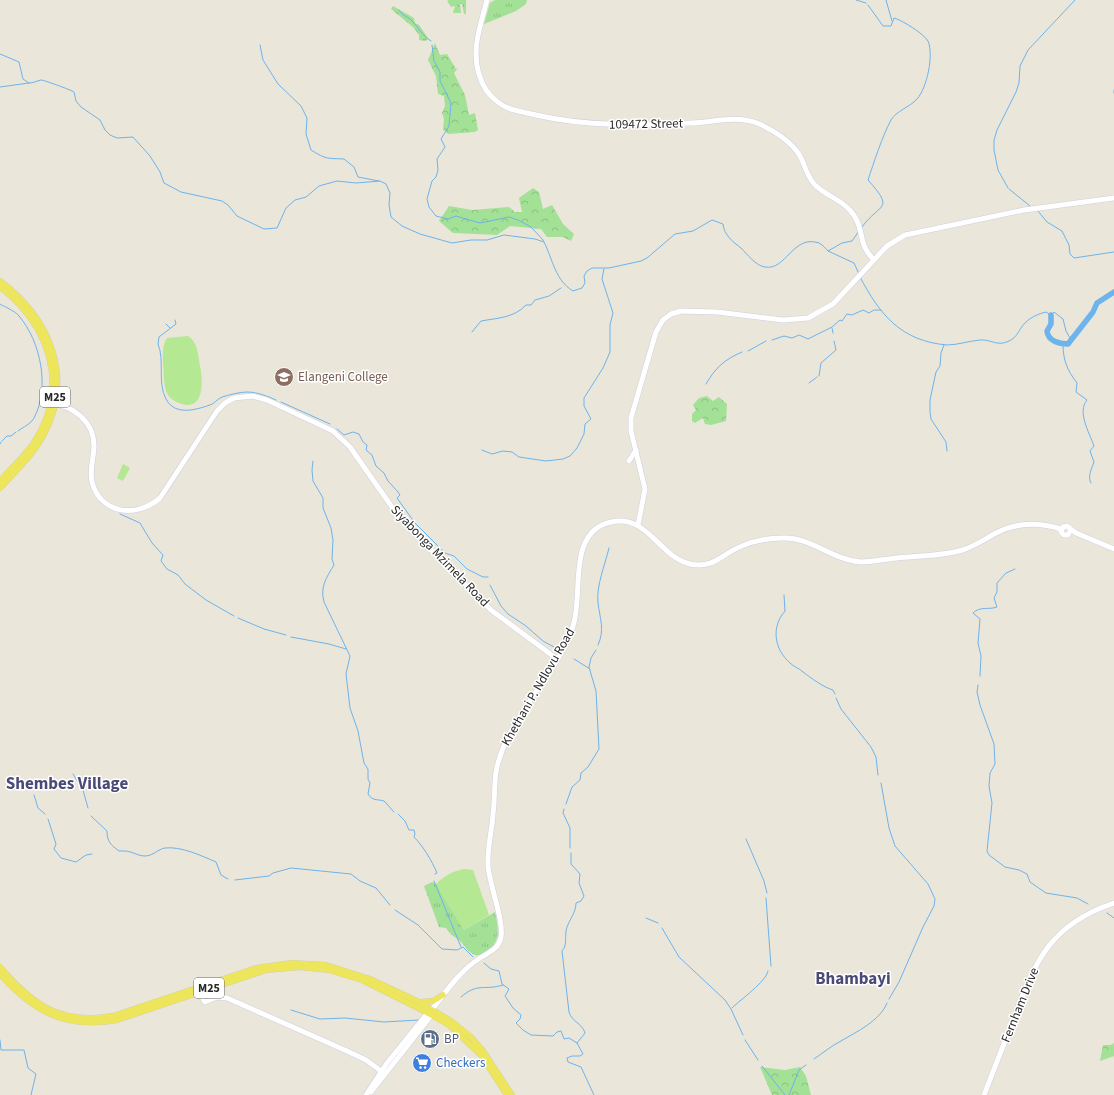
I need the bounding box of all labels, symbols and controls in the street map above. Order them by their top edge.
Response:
street label: 109472 Street [609,114,684,134]
school or university icon: Elangeni College [273,366,295,388]
place label: Elangeni College [298,368,388,386]
road number: M25 [40,387,70,407]
street label: Siyabonga Mzimela Road [387,501,493,611]
street label: Khethani P. Ndlovu Road [497,625,579,749]
district label: Shembes Village [6,772,128,796]
street label: Fernham Drive [997,965,1043,1045]
district label: Bhambayi [815,967,891,991]
road number: M25 [194,978,224,998]
fuel station icon: BP [419,1028,441,1050]
place label: BP [444,1030,459,1048]
supermarket icon: Checkers [411,1052,433,1074]
place label: Checkers [436,1054,486,1072]

